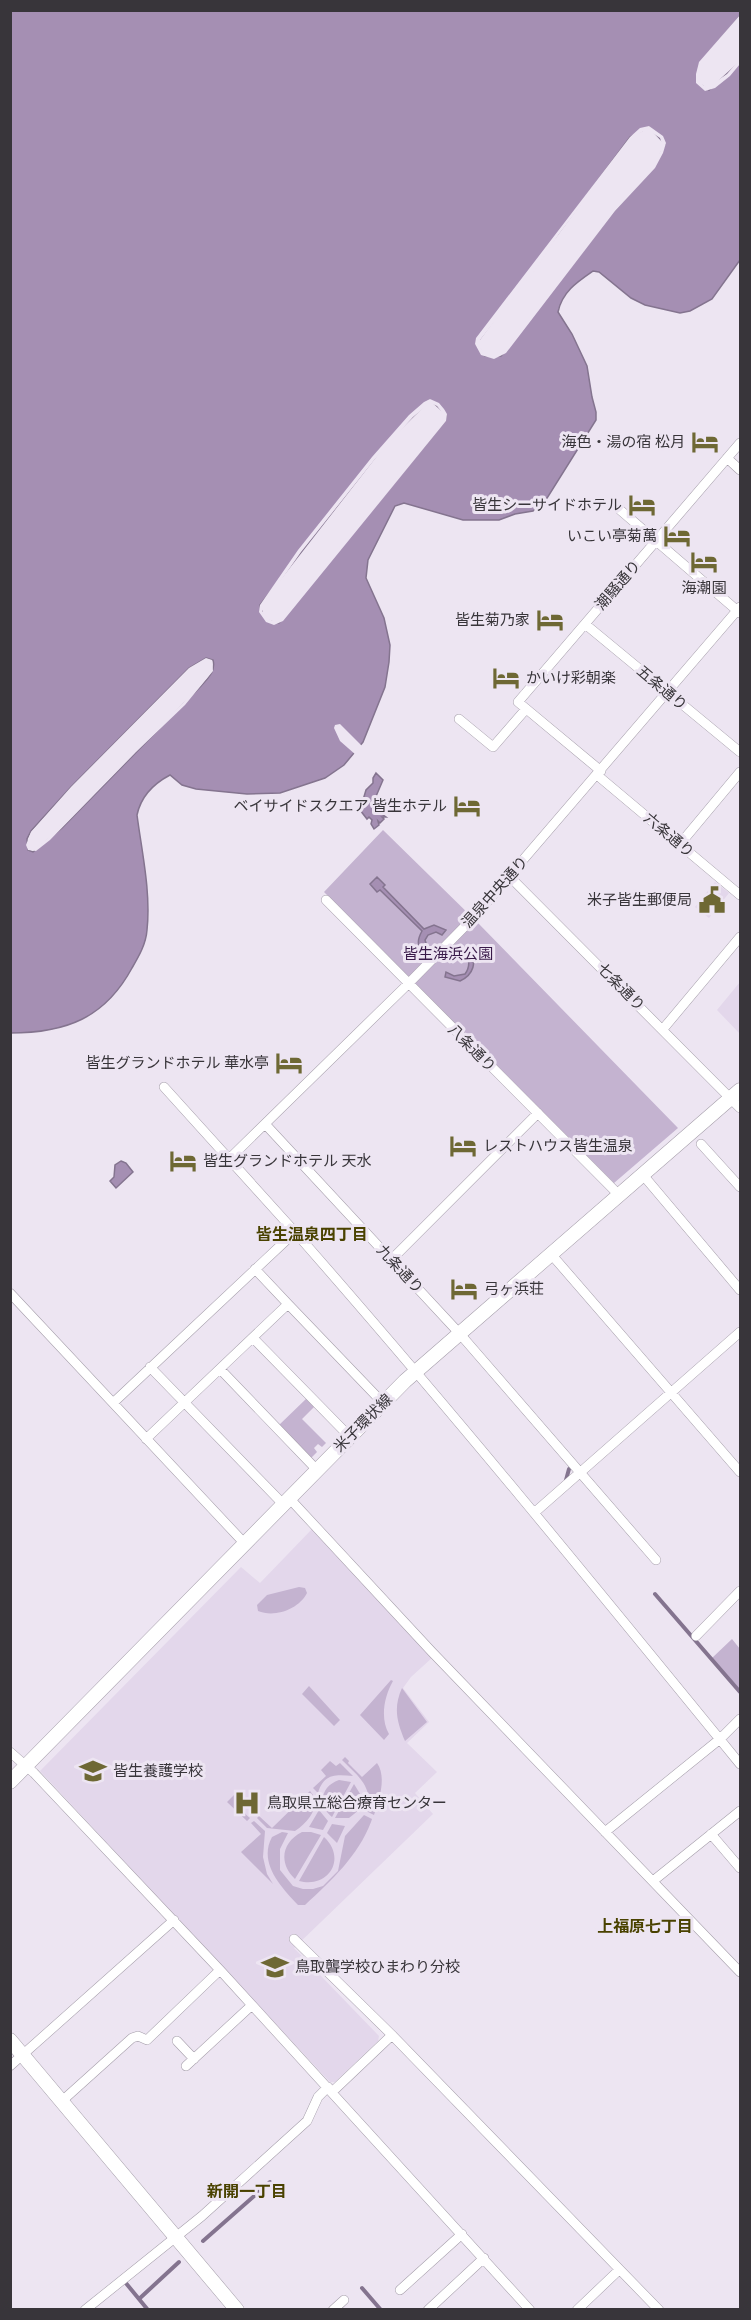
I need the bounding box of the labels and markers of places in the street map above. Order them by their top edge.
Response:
hotel icon: 海色・湯の宿 松月 [690,427,720,457]
place label: 海色・湯の宿 松月 [562,433,685,450]
hotel icon: 皆生シーサイドホテル [627,490,657,520]
place label: 皆生シーサイドホテル [472,496,622,513]
hotel icon: いこい亭菊萬 [662,521,692,551]
place label: いこい亭菊萬 [567,527,657,544]
hotel icon: 海潮園 [689,547,719,577]
place label: 海潮園 [681,579,727,596]
hotel icon: 皆生菊乃家 [535,605,565,635]
place label: 皆生菊乃家 [455,611,530,628]
hotel icon: かいけ彩朝楽 [491,663,521,693]
place label: かいけ彩朝楽 [526,669,616,686]
hotel icon: ベイサイドスクエア 皆生ホテル [452,791,482,821]
place label: ベイサイドスクエア 皆生ホテル [234,797,447,814]
public building icon: 米子皆生郵便局 [697,885,727,915]
place label: 米子皆生郵便局 [587,891,692,908]
hotel icon: 皆生グランドホテル 華水亭 [274,1048,304,1078]
place label: 皆生グランドホテル 華水亭 [86,1054,269,1071]
hotel icon: レストハウス皆生温泉 [448,1131,478,1161]
place label: レストハウス皆生温泉 [483,1137,633,1154]
hotel icon: 皆生グランドホテル 天水 [168,1146,198,1176]
place label: 皆生グランドホテル 天水 [203,1152,371,1169]
hotel icon: 弓ヶ浜荘 [449,1274,479,1304]
place label: 弓ヶ浜荘 [484,1280,544,1297]
school or university icon: 皆生養護学校 [78,1756,108,1786]
place label: 皆生養護学校 [113,1762,203,1779]
hospital icon: 鳥取県立総合療育センター [232,1788,262,1818]
place label: 鳥取県立総合療育センター [267,1794,447,1811]
school or university icon: 鳥取聾学校ひまわり分校 [260,1952,290,1982]
place label: 鳥取聾学校ひまわり分校 [295,1958,460,1975]

